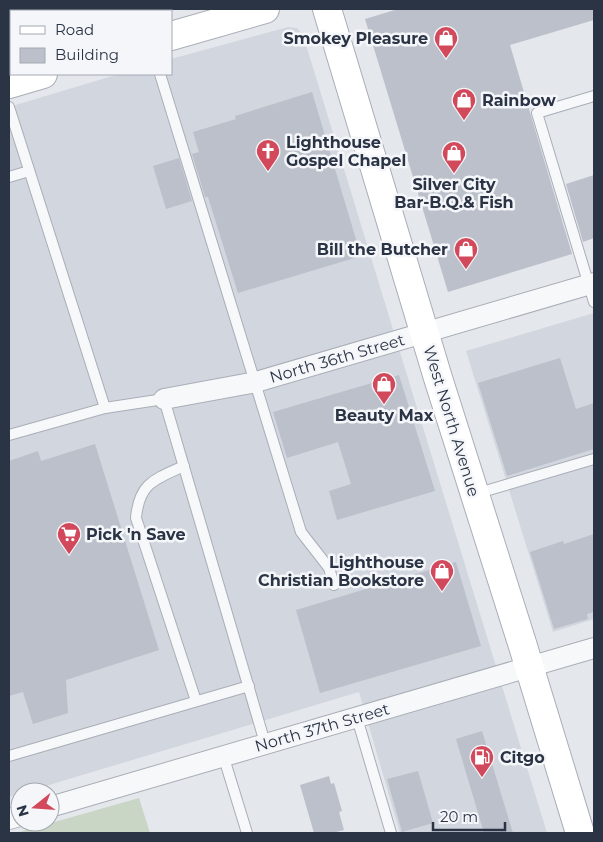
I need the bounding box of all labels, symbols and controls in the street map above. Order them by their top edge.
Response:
legend [10,10,172,75]
text: Road [55,20,94,39]
shop icon: Smokey Pleasure [433,25,459,59]
place label: Smokey Pleasure [284,29,428,48]
text: Building [55,45,119,64]
shop icon: Rainbow [451,87,477,121]
place label: Rainbow [482,91,556,110]
place label: Lighthouse Gospel Chapel [286,133,406,170]
church icon: Lighthouse Gospel Chapel [255,138,281,172]
shop icon: Silver City Bar-B.Q.& Fish [441,140,467,174]
place label: Silver City Bar-B.Q.& Fish [394,175,514,212]
shop icon: Bill the Butcher [453,236,479,270]
place label: Bill the Butcher [317,240,448,259]
street label: North 36th Street [267,330,407,387]
street label: West North Avenue [420,343,484,499]
shop icon: Beauty Max [371,371,397,405]
place label: Beauty Max [335,406,434,425]
supermarket icon: Pick 'n Save [56,521,82,555]
place label: Pick 'n Save [86,525,186,544]
place label: Lighthouse Christian Bookstore [258,553,424,590]
shop icon: Lighthouse Christian Bookstore [429,558,455,592]
street label: North 37th Street [253,699,392,756]
fuel station icon: Citgo [469,744,495,778]
place label: Citgo [500,748,545,767]
north arrow [10,782,60,832]
scale bar [433,800,506,832]
text: N [12,803,33,819]
text: 20 m [440,807,478,826]

